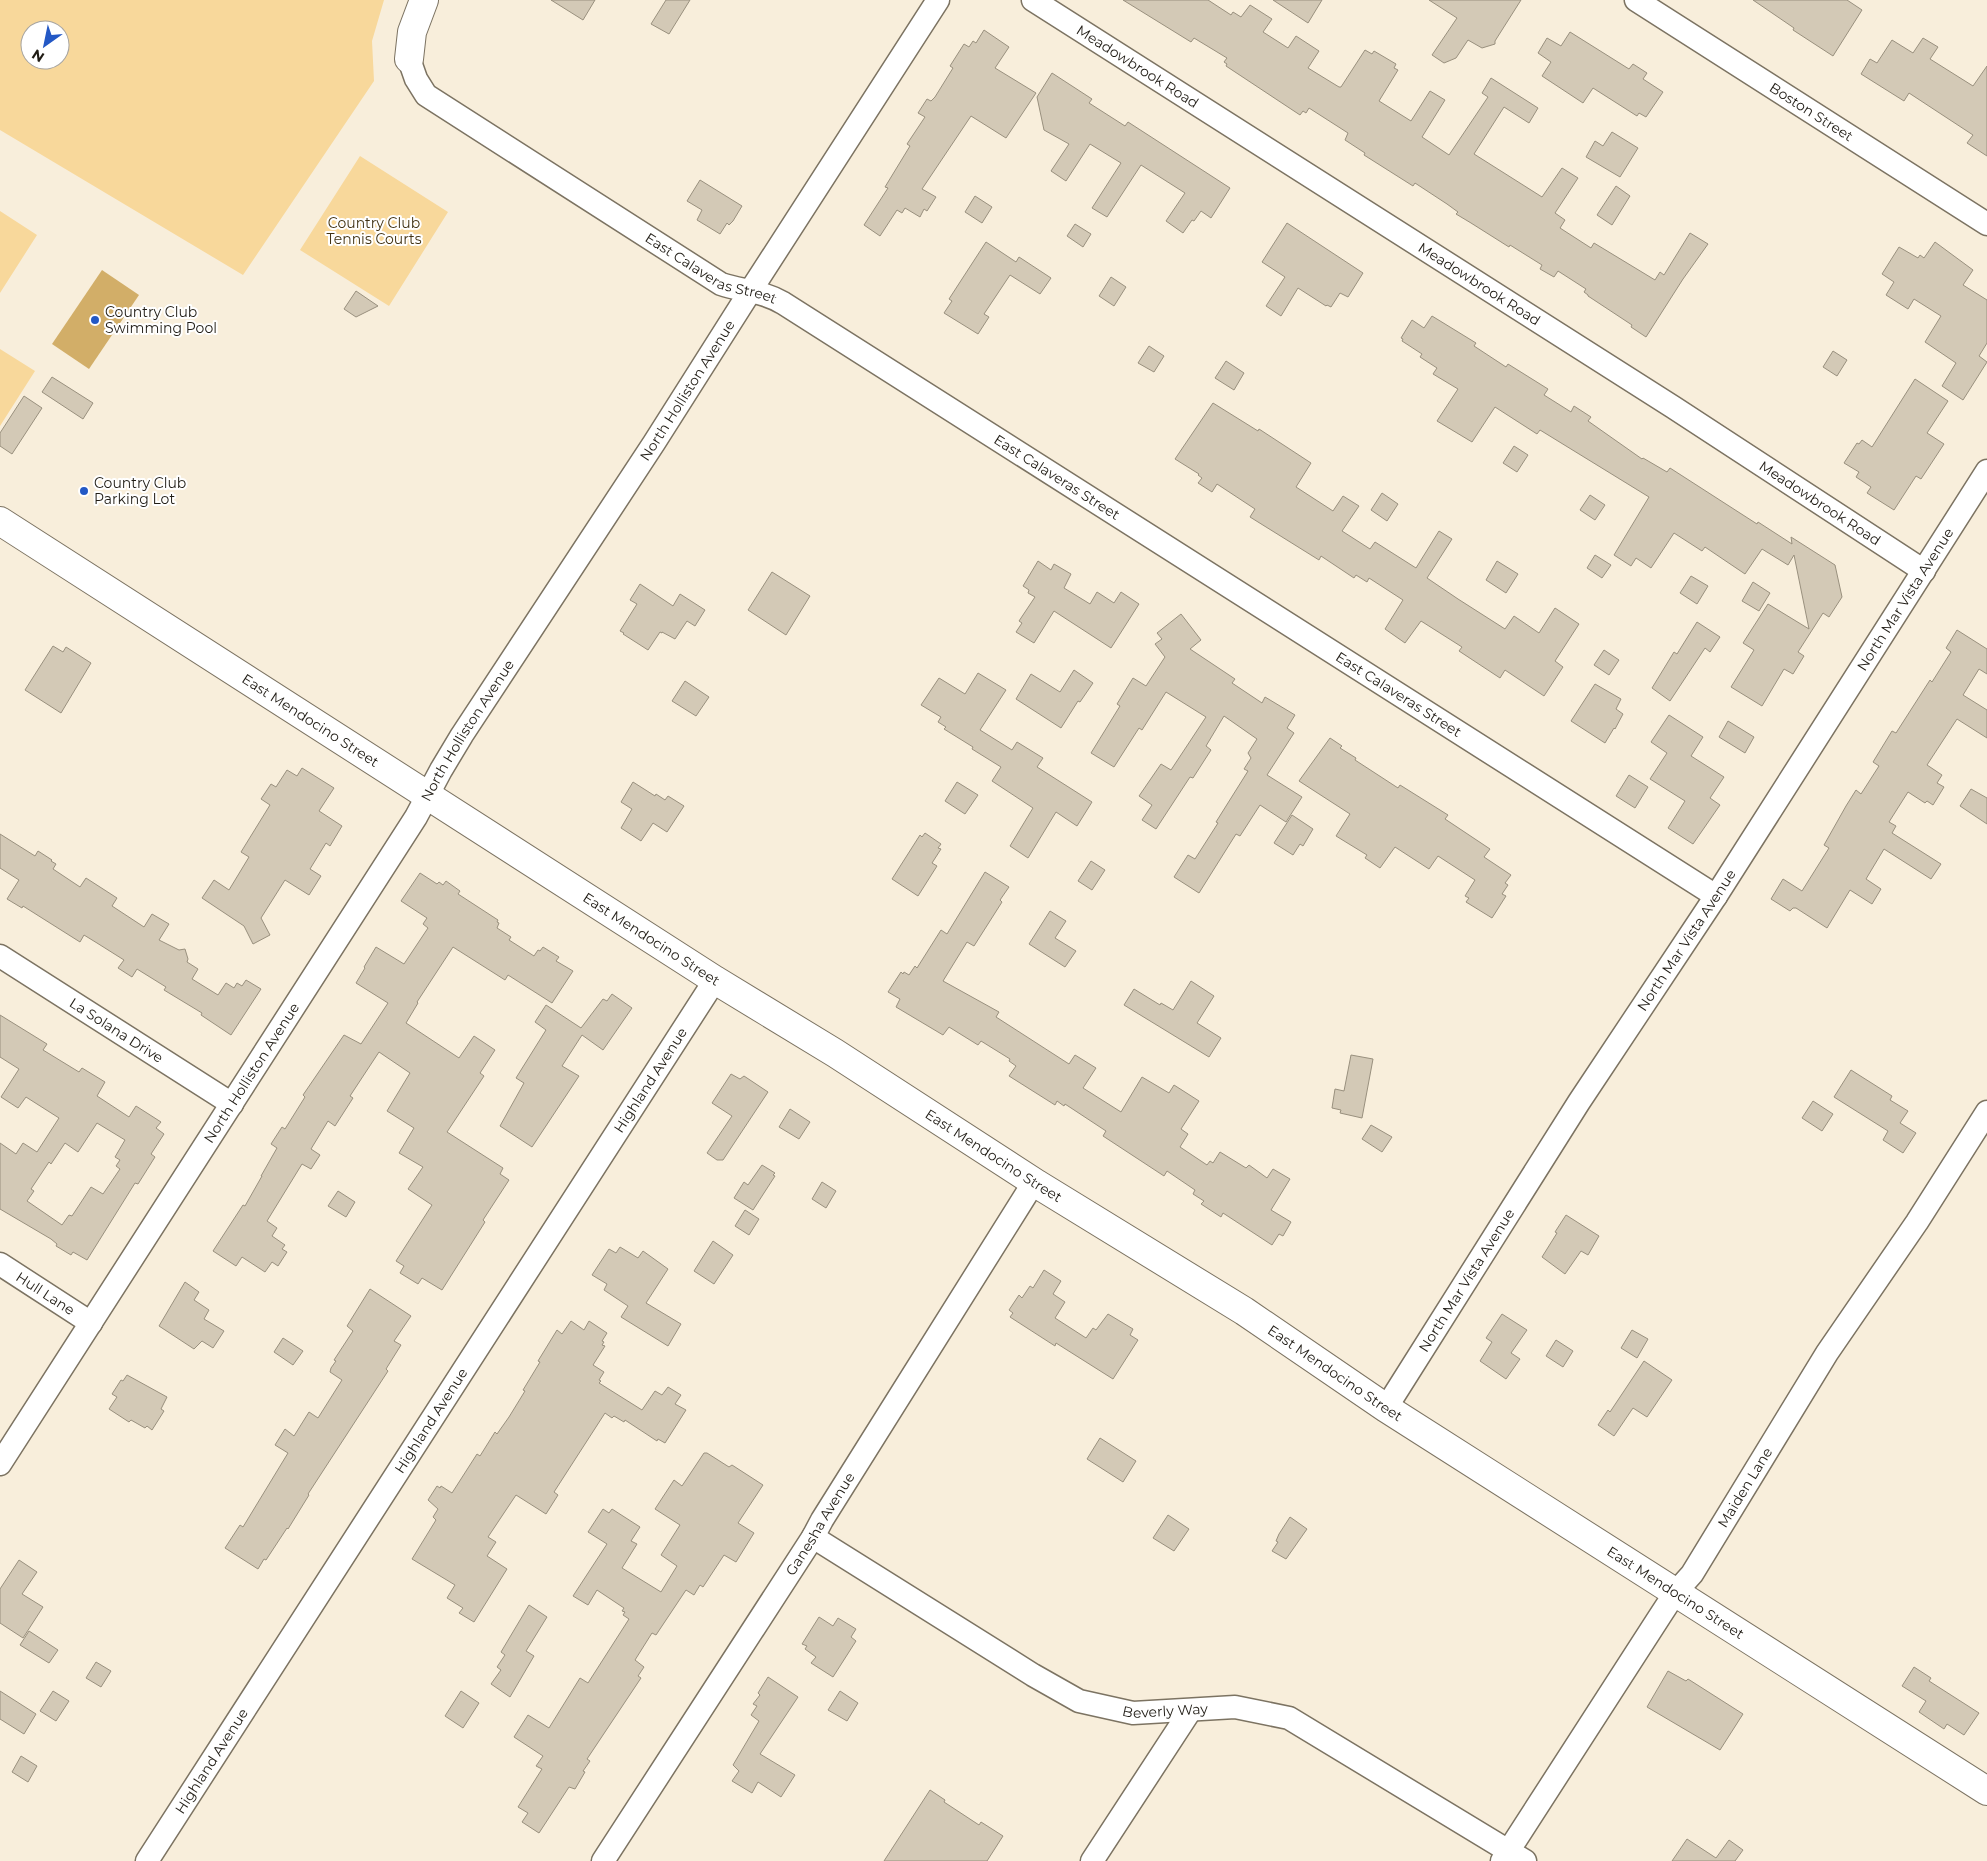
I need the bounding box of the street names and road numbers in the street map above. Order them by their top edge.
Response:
street label: Meadowbrook Road [1073,21,1202,112]
street label: Boston Street [1766,79,1857,145]
street label: East Calaveras Street [642,229,780,308]
street label: Meadowbrook Road [1415,238,1544,329]
street label: North Holliston Avenue [636,317,739,464]
street label: East Calaveras Street [991,430,1123,524]
street label: Meadowbrook Road [1756,457,1884,549]
street label: North Mar Vista Avenue [1853,524,1957,674]
street label: East Calaveras Street [1332,648,1465,741]
street label: North Holliston Avenue [417,656,518,804]
street label: East Mendocino Street [239,670,383,771]
street label: North Mar Vista Avenue [1633,866,1740,1014]
street label: East Mendocino Street [579,889,723,990]
street label: La Solana Drive [66,994,167,1067]
street label: North Holliston Avenue [200,999,303,1146]
street label: Highland Avenue [610,1024,691,1136]
street label: East Mendocino Street [922,1105,1066,1206]
street label: North Mar Vista Avenue [1415,1205,1518,1355]
street label: Hull Lane [13,1268,78,1319]
street label: East Mendocino Street [1264,1321,1406,1425]
street label: Highland Avenue [390,1365,472,1477]
street label: Maiden Lane [1714,1444,1776,1531]
street label: Ganesha Avenue [781,1469,859,1579]
street label: East Mendocino Street [1604,1542,1748,1643]
street label: Beverly Way [1121,1700,1209,1722]
street label: Highland Avenue [171,1705,252,1817]

